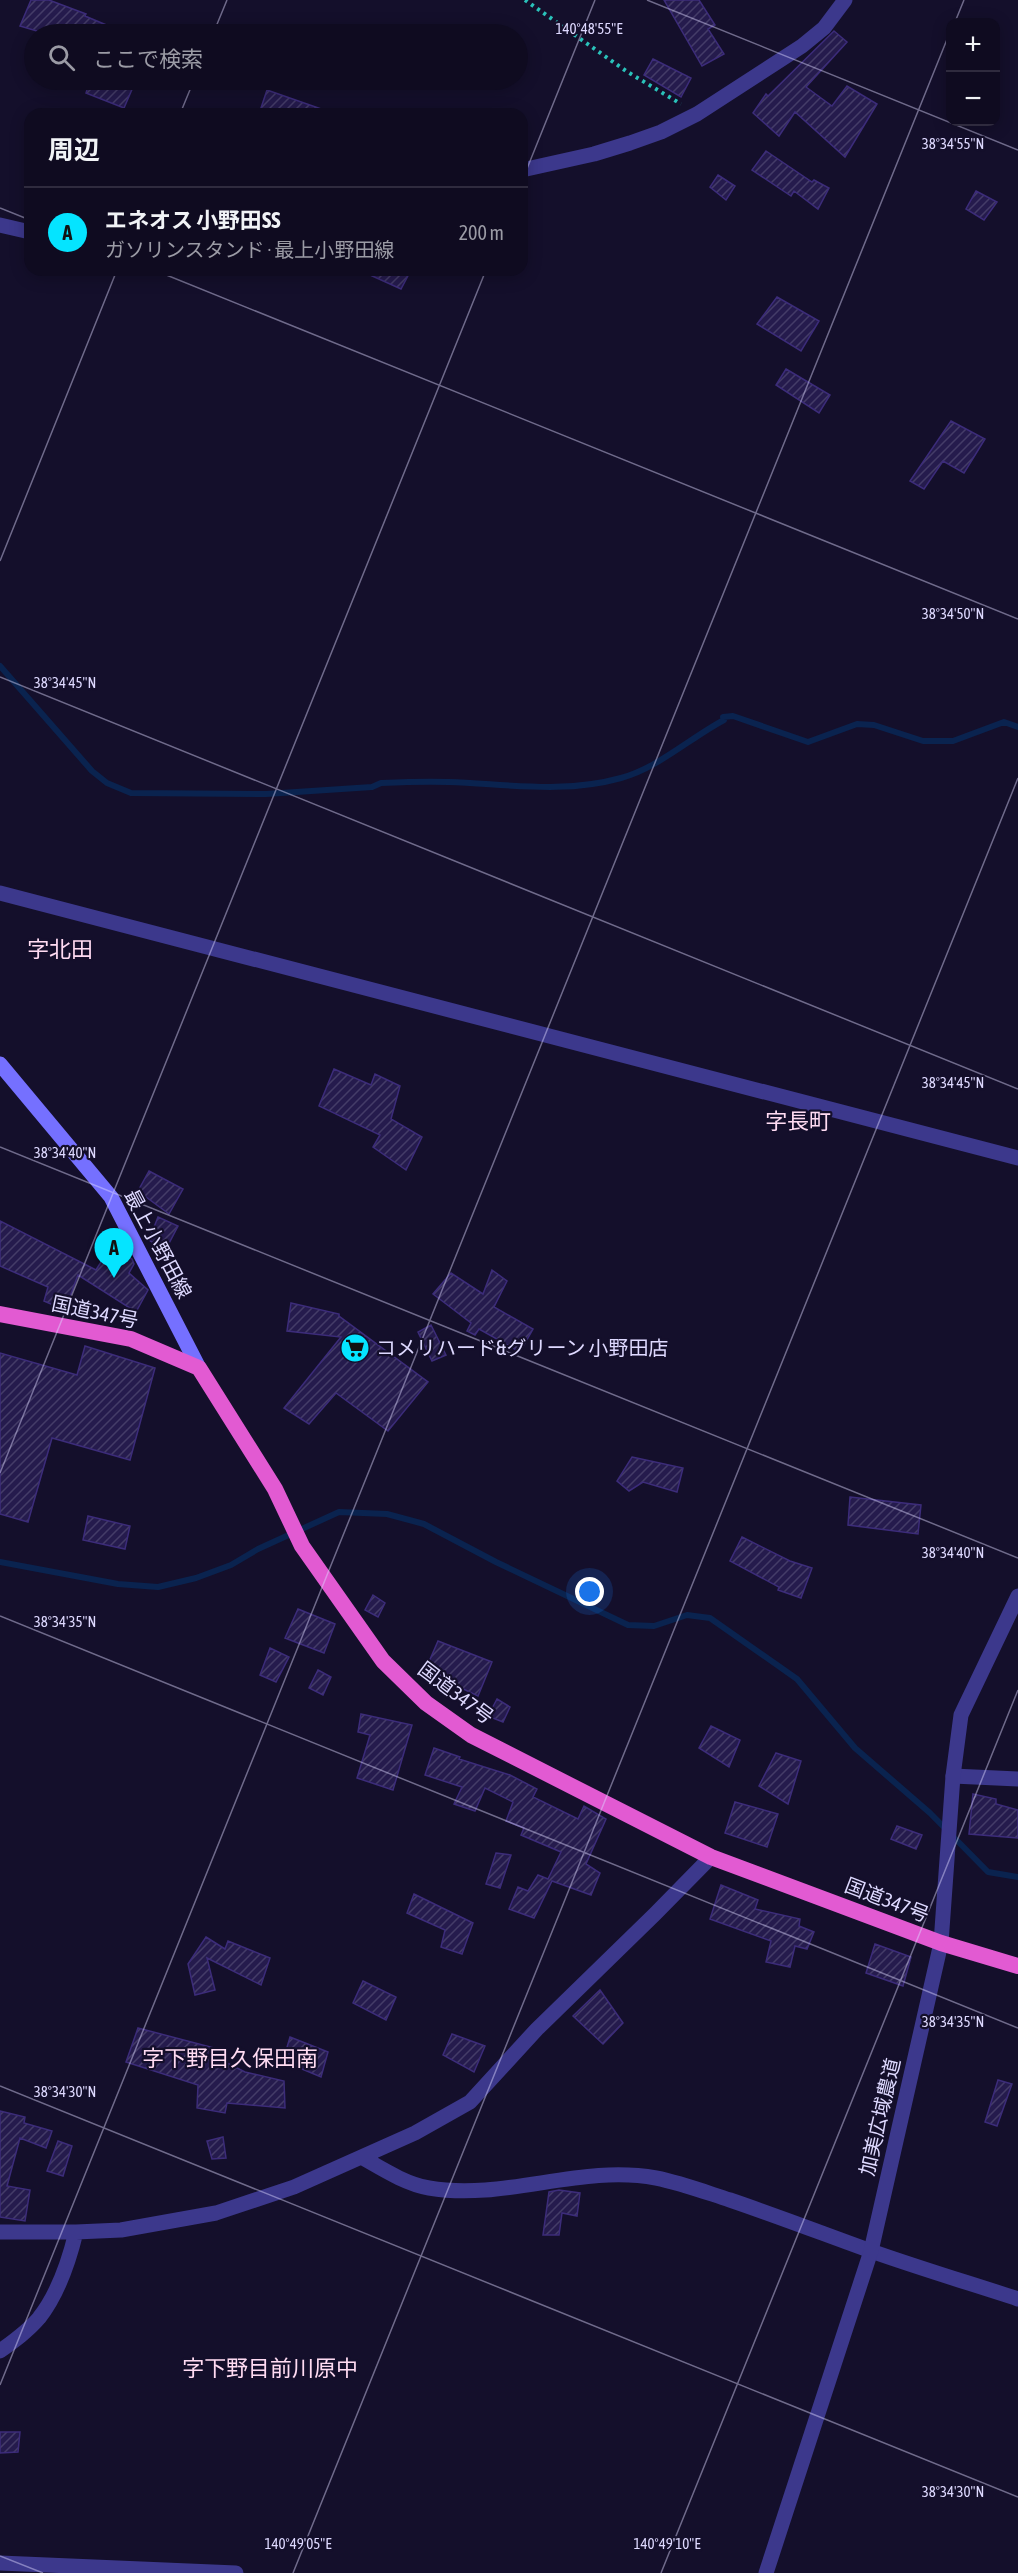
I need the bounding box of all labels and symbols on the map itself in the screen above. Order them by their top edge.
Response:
text: 140°48'55"E [555,20,623,37]
text: 38°34'55"N [922,135,984,152]
text: 38°34'50"N [922,605,984,622]
text: 38°34'45"N [34,674,96,691]
district label: 字北田 [27,936,93,962]
text: 38°34'45"N [922,1074,984,1091]
district label: 字長町 [765,1108,831,1134]
text: 38°34'40"N [34,1144,96,1161]
street label: 最上小野田線 [120,1185,197,1302]
pin: A [94,1228,134,1278]
street label: 国道347号 [50,1291,141,1332]
supermarket icon: コメリハード&グリーン 小野田店 [339,1332,371,1364]
place label: コメリハード&グリーン 小野田店 [376,1336,668,1359]
text: 38°34'40"N [922,1544,984,1561]
your location [575,1577,604,1606]
text: 38°34'35"N [34,1613,96,1630]
street label: 国道347号 [414,1657,498,1728]
street label: 国道347号 [842,1873,932,1926]
text: 38°34'35"N [922,2013,984,2030]
district label: 字下野目久保田南 [142,2045,318,2071]
street label: 加美広域農道 [855,2056,904,2178]
text: 38°34'30"N [34,2083,96,2100]
district label: 字下野目前川原中 [182,2355,358,2381]
text: 38°34'30"N [922,2483,984,2500]
text: 140°49'05"E [264,2535,332,2552]
text: 140°49'10"E [633,2535,701,2552]

